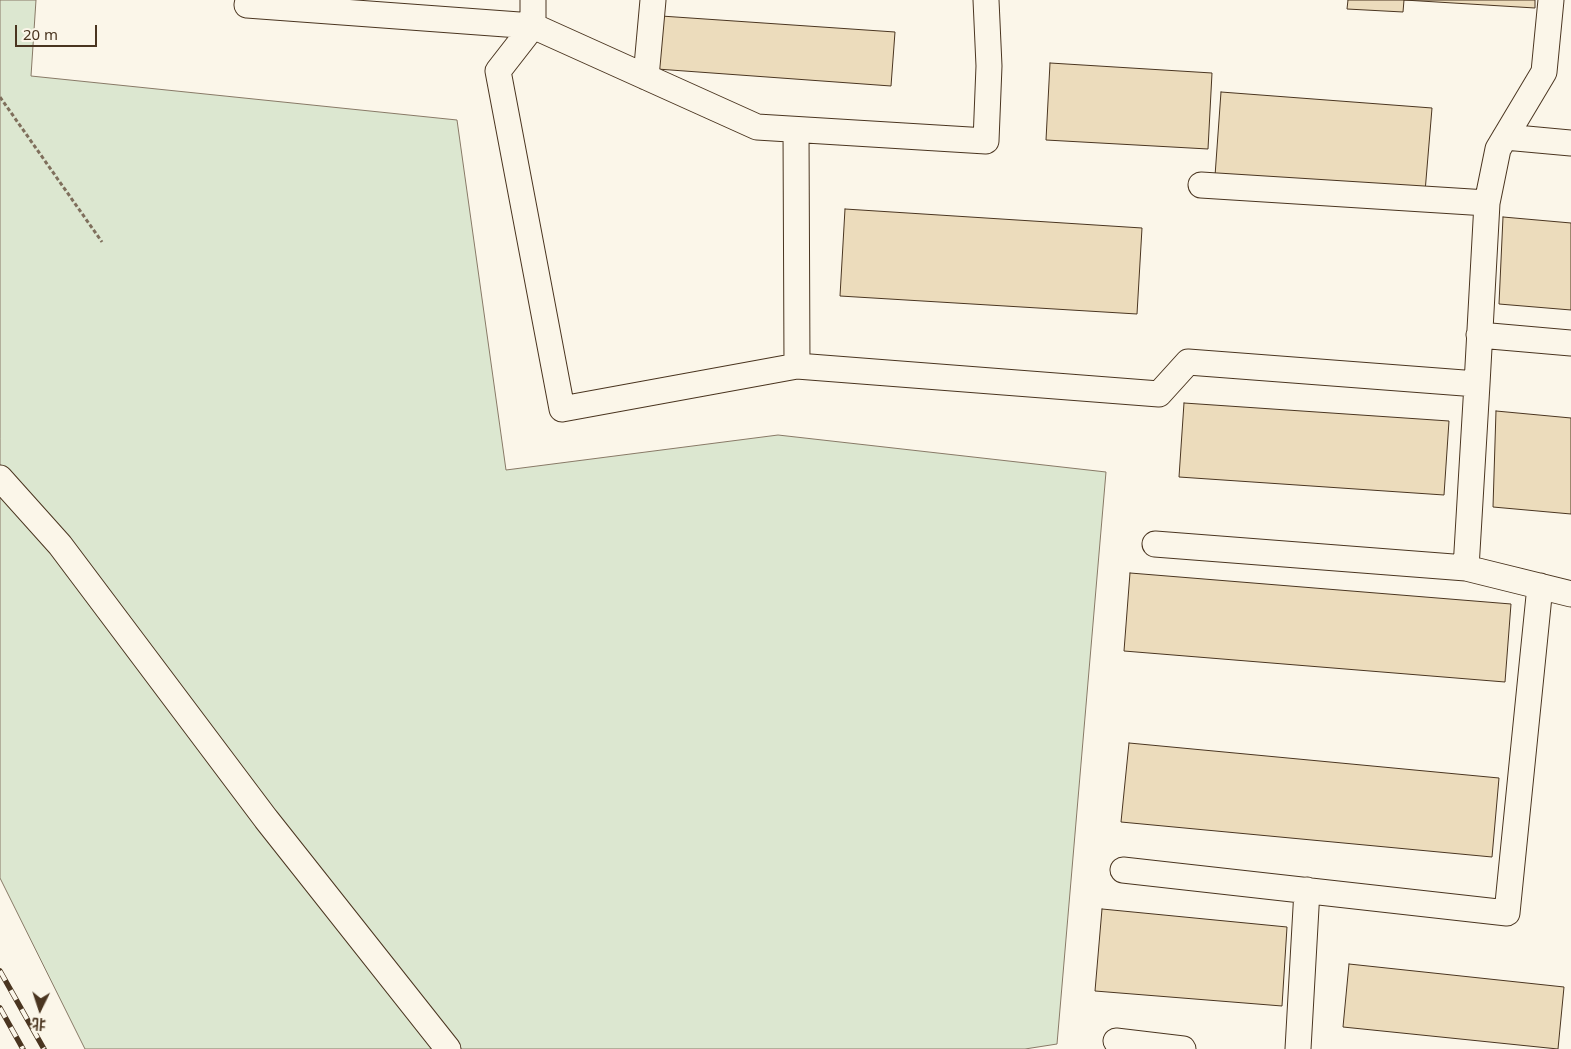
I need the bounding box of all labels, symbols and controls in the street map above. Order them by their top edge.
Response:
scale bar [18,15,100,47]
text: 20 m [23,24,58,44]
north arrow [15,984,65,1034]
text: 北 [31,1014,47,1034]

